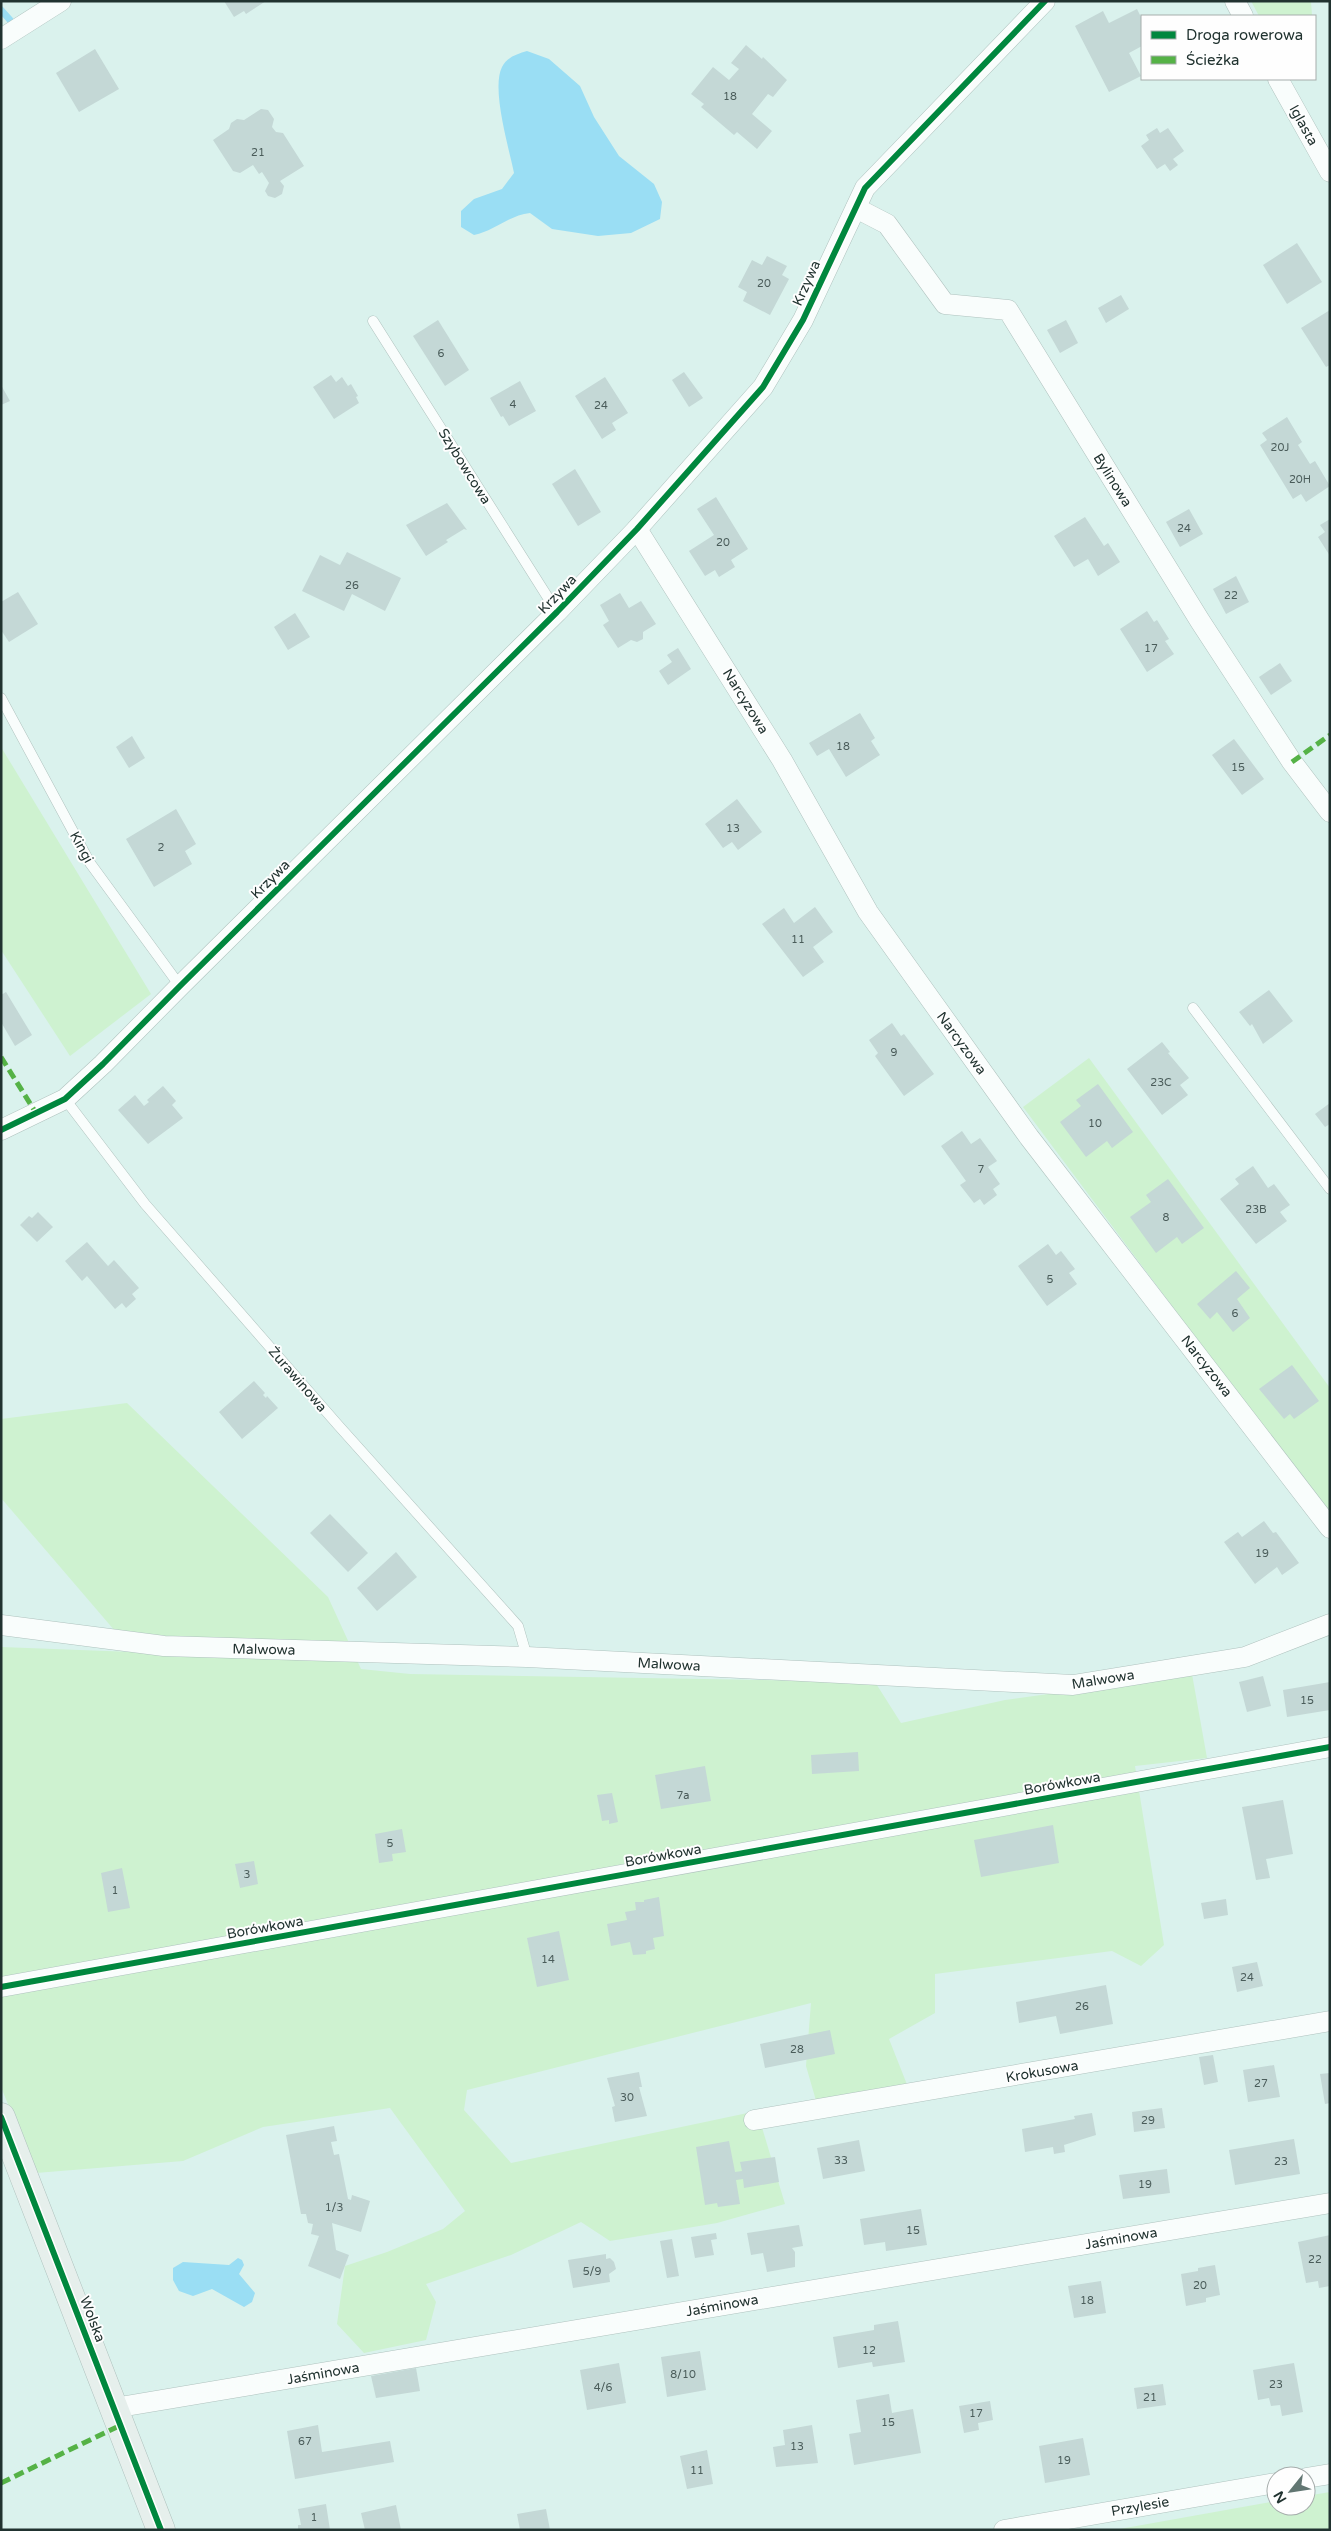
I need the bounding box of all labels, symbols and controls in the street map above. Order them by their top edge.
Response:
legend [1141,15,1316,80]
text: Droga rowerowa [1186,26,1303,44]
text: Ścieżka [1186,51,1239,69]
house number: 18 [723,90,737,103]
street label: Iglasta [1285,102,1322,149]
house number: 21 [251,146,265,159]
street label: Krzywa [789,258,824,309]
house number: 20 [757,277,771,290]
house number: 6 [438,347,445,360]
house number: 4 [510,398,517,411]
house number: 24 [594,399,608,412]
street label: Szybowcowa [435,425,495,507]
house number: 20J [1271,441,1289,454]
street label: Bylinowa [1090,450,1136,510]
house number: 20H [1289,473,1311,486]
house number: 24 [1177,522,1191,535]
house number: 20 [716,536,730,549]
street label: Krzywa [535,571,580,618]
house number: 26 [345,579,359,592]
house number: 22 [1224,589,1238,602]
house number: 17 [1144,642,1158,655]
street label: Narcyzowa [719,666,772,737]
house number: 18 [836,740,850,753]
house number: 15 [1231,761,1245,774]
house number: 13 [726,822,740,835]
street label: Kingi [66,828,97,866]
house number: 2 [158,841,165,854]
street label: Krzywa [247,856,293,902]
house number: 11 [791,933,805,946]
street label: Narcyzowa [933,1009,990,1078]
house number: 9 [891,1046,898,1059]
house number: 23C [1150,1076,1172,1089]
house number: 10 [1088,1117,1102,1130]
house number: 7 [978,1163,985,1176]
house number: 23B [1245,1203,1267,1216]
house number: 8 [1163,1211,1170,1224]
house number: 5 [1047,1273,1054,1286]
house number: 6 [1232,1307,1239,1320]
street label: Narcyzowa [1177,1332,1236,1401]
street label: Żurawinowa [265,1343,331,1415]
house number: 19 [1255,1547,1269,1560]
street label: Malwowa [232,1640,296,1659]
street label: Malwowa [637,1654,701,1675]
street label: Malwowa [1071,1666,1136,1693]
house number: 15 [1300,1694,1314,1707]
street label: Borówkowa [1022,1768,1102,1799]
house number: 7a [676,1789,690,1802]
house number: 5 [387,1837,394,1850]
street label: Borówkowa [623,1840,703,1871]
house number: 3 [244,1868,251,1881]
house number: 1 [112,1884,118,1897]
street label: Borówkowa [225,1912,305,1943]
house number: 14 [541,1953,555,1966]
house number: 24 [1240,1971,1254,1984]
house number: 26 [1075,2000,1089,2013]
house number: 28 [790,2043,804,2056]
street label: Krokusowa [1005,2057,1080,2086]
house number: 27 [1254,2077,1268,2090]
house number: 30 [620,2091,634,2104]
house number: 29 [1141,2114,1155,2127]
house number: 33 [834,2154,848,2167]
house number: 23 [1274,2155,1288,2168]
house number: 19 [1138,2178,1152,2191]
house number: 1/3 [325,2201,343,2214]
house number: 15 [906,2224,920,2237]
street label: Jaśminowa [1084,2224,1159,2253]
house number: 22 [1308,2253,1322,2266]
house number: 5/9 [583,2265,601,2278]
house number: 20 [1193,2279,1207,2292]
street label: Jaśminowa [685,2291,760,2320]
street label: Wolska [76,2294,109,2344]
house number: 18 [1080,2294,1094,2307]
house number: 12 [862,2344,876,2357]
street label: Jaśminowa [286,2359,361,2388]
house number: 8/10 [670,2368,696,2381]
house number: 23 [1269,2378,1283,2391]
house number: 4/6 [594,2381,612,2394]
house number: 21 [1143,2391,1157,2404]
house number: 17 [969,2407,983,2420]
house number: 15 [881,2416,895,2429]
house number: 67 [298,2435,312,2448]
house number: 13 [790,2440,804,2453]
house number: 19 [1057,2454,1071,2467]
house number: 11 [690,2464,704,2477]
north arrow [1266,2466,1316,2516]
text: N [1270,2488,1290,2506]
street label: Przylesie [1110,2493,1171,2520]
house number: 1 [311,2511,317,2524]

